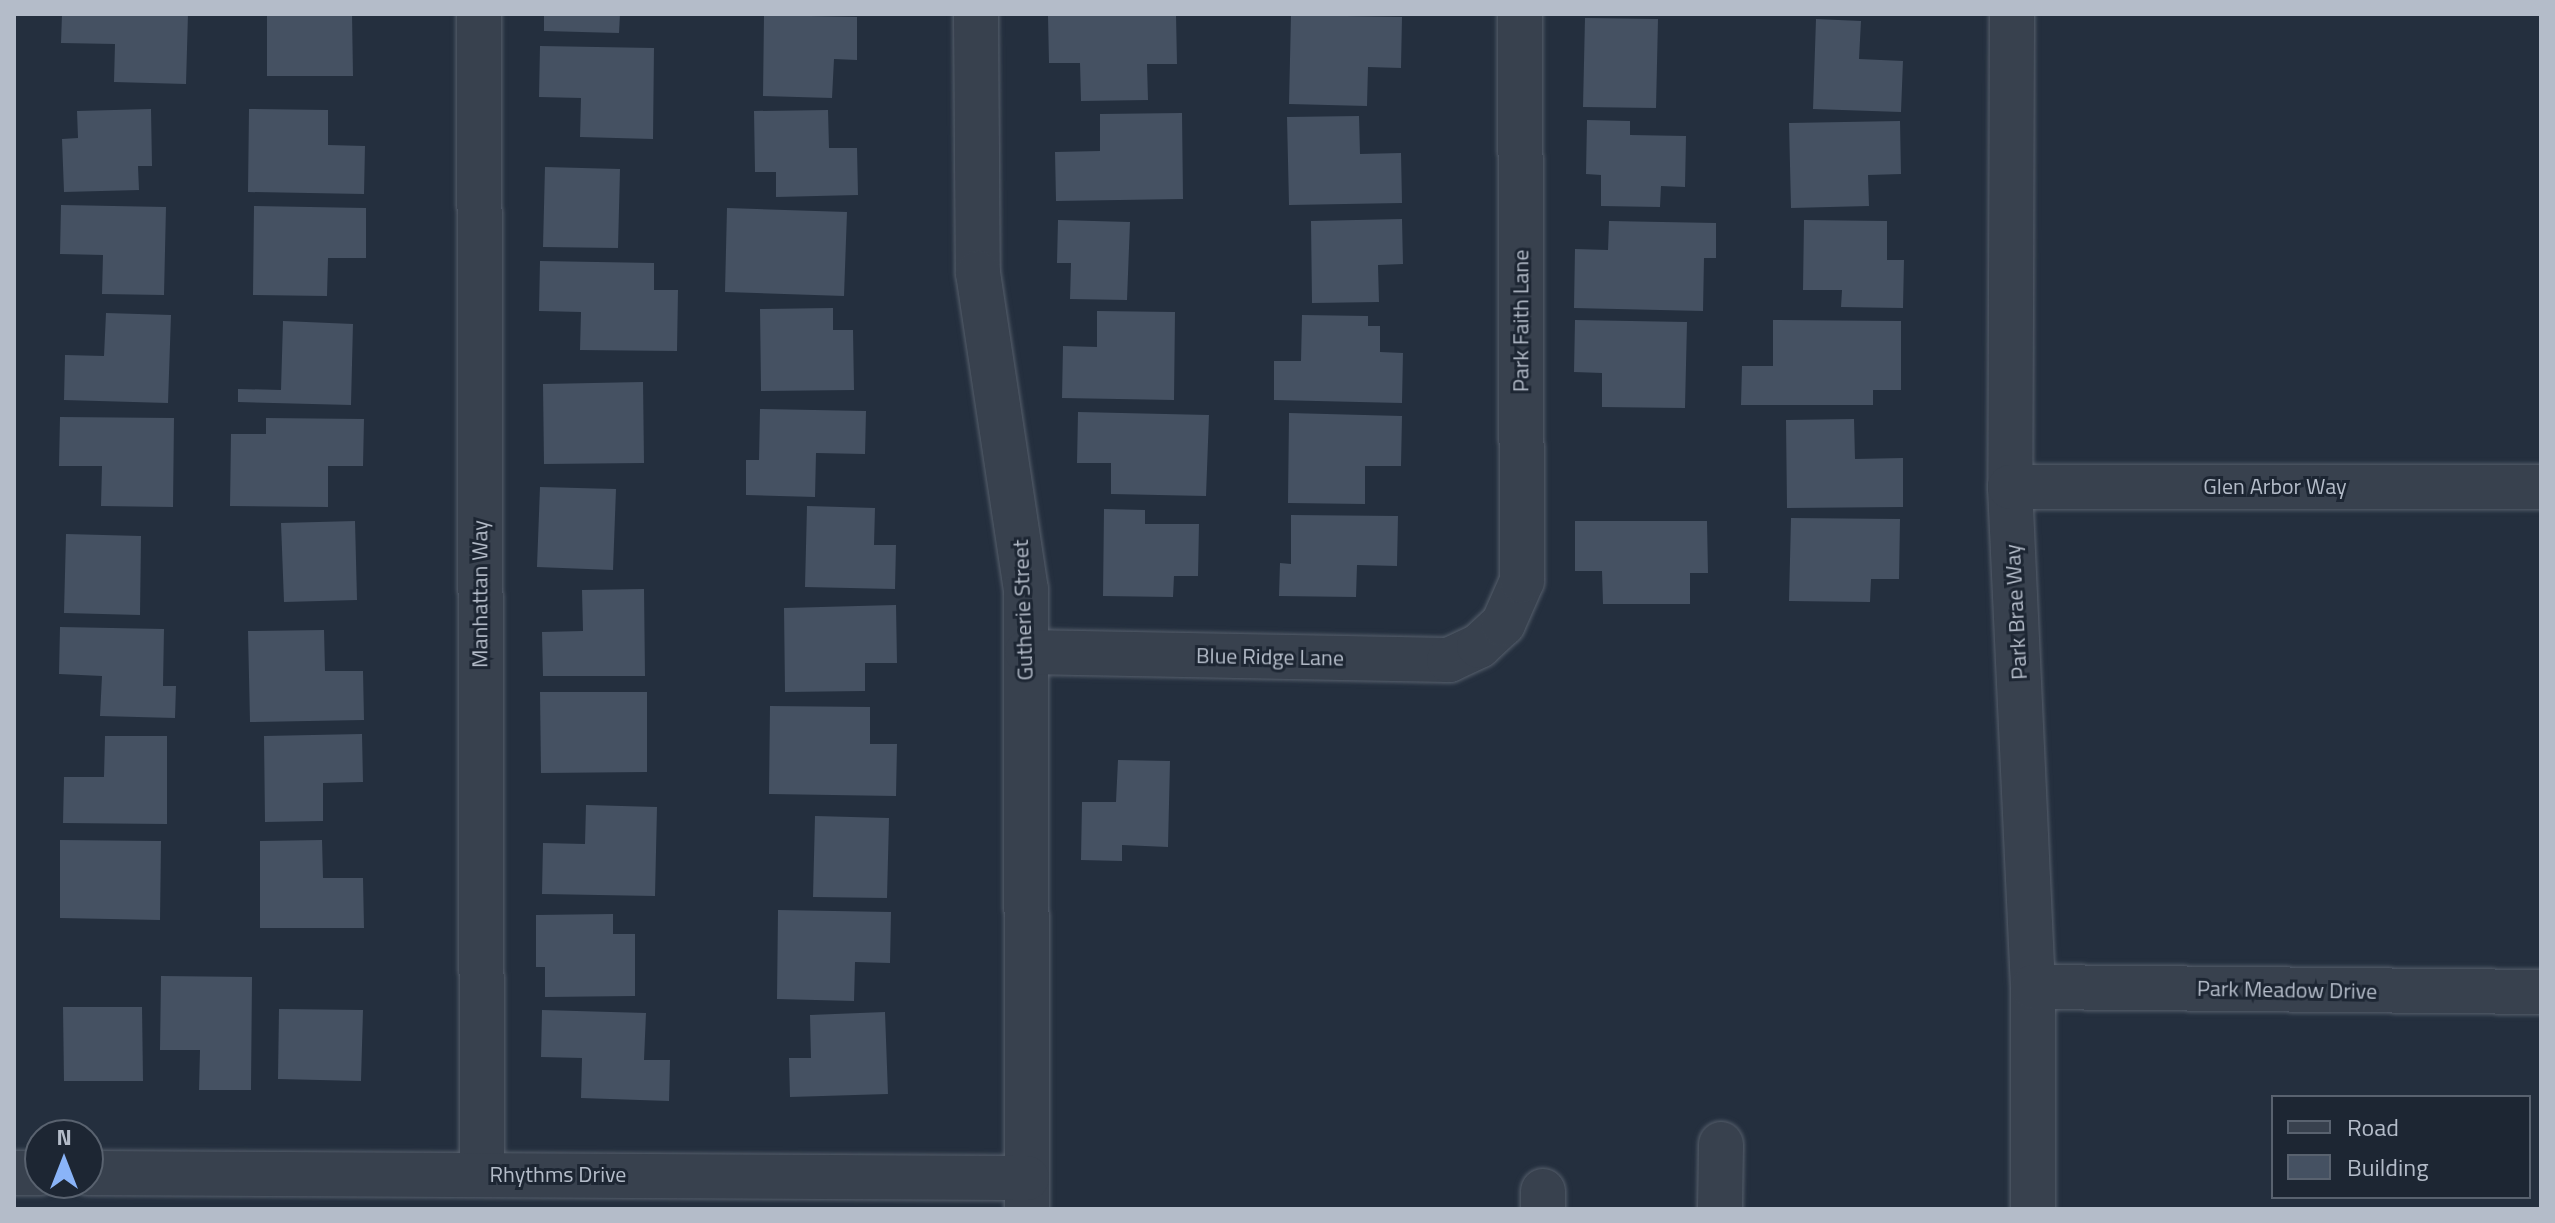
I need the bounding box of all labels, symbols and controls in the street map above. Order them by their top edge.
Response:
street label: Park Faith Lane [1508,250,1534,392]
street label: Glen Arbor Way [2203,474,2347,500]
street label: Manhattan Way [467,520,493,668]
street label: Gutherie Street [1007,539,1039,681]
street label: Park Brae Way [1999,544,2033,680]
street label: Blue Ridge Lane [1196,643,1344,671]
street label: Park Meadow Drive [2197,975,2377,1005]
legend [2271,1095,2531,1199]
text: Road [2347,1109,2399,1145]
north arrow [24,1119,104,1199]
text: N [56,1120,72,1154]
text: Building [2347,1149,2429,1185]
street label: Rhythms Drive [490,1162,626,1188]

